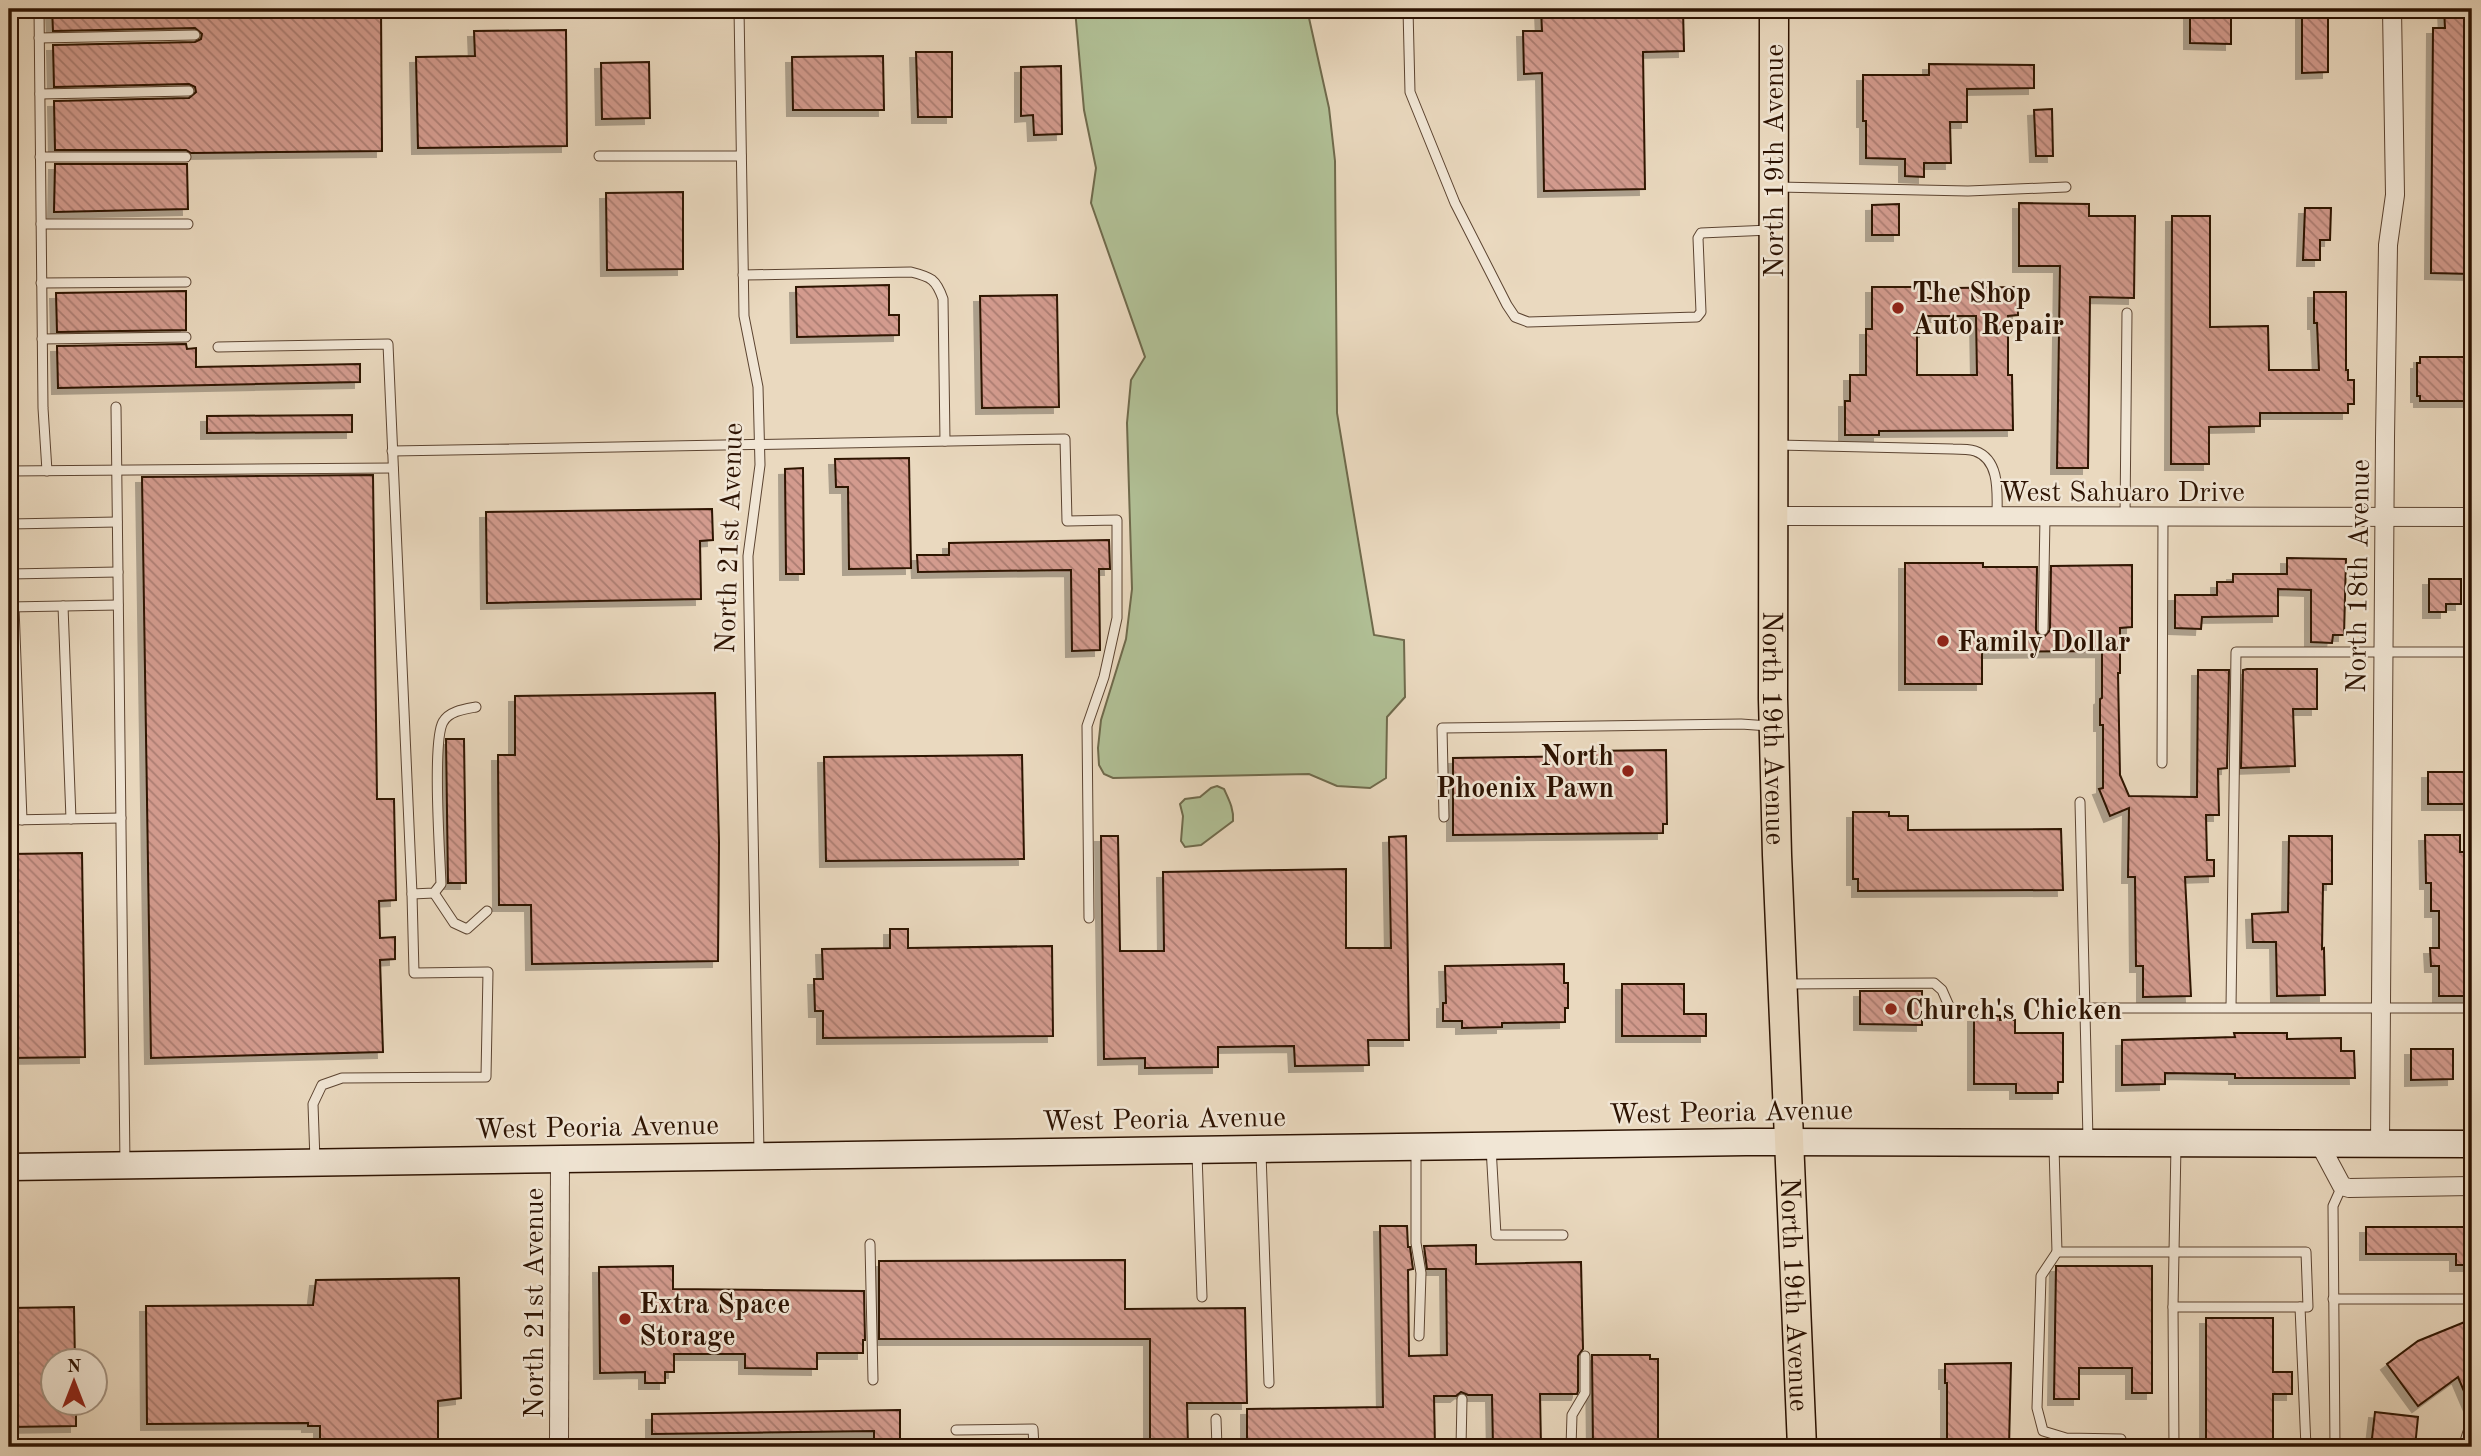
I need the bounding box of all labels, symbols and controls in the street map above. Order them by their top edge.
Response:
street label: North 19th Avenue [1762,44,1790,278]
place label: The Shop Auto Repair [1912,281,2064,341]
marker: The Shop Auto Repair [1890,300,1906,316]
street label: North 21st Avenue [713,422,749,654]
street label: North 18th Avenue [2344,459,2376,693]
street label: West Sahuaro Drive [1999,480,2245,508]
street label: North 19th Avenue [1756,611,1788,845]
place label: Family Dollar [1957,630,2131,658]
marker: Family Dollar [1935,633,1951,649]
place label: North Phoenix Pawn [1436,744,1614,804]
marker: North Phoenix Pawn [1620,763,1636,779]
place label: Church's Chicken [1905,998,2122,1026]
marker: Church's Chicken [1883,1001,1899,1017]
street label: West Peoria Avenue [1609,1098,1853,1130]
street label: West Peoria Avenue [1042,1105,1286,1137]
street label: West Peoria Avenue [475,1113,719,1145]
street label: North 19th Avenue [1774,1177,1811,1412]
street label: North 21st Avenue [522,1187,550,1419]
place label: Extra Space Storage [639,1292,790,1352]
marker: Extra Space Storage [617,1311,633,1327]
north arrow [38,1348,108,1418]
text: N [67,1358,82,1377]

